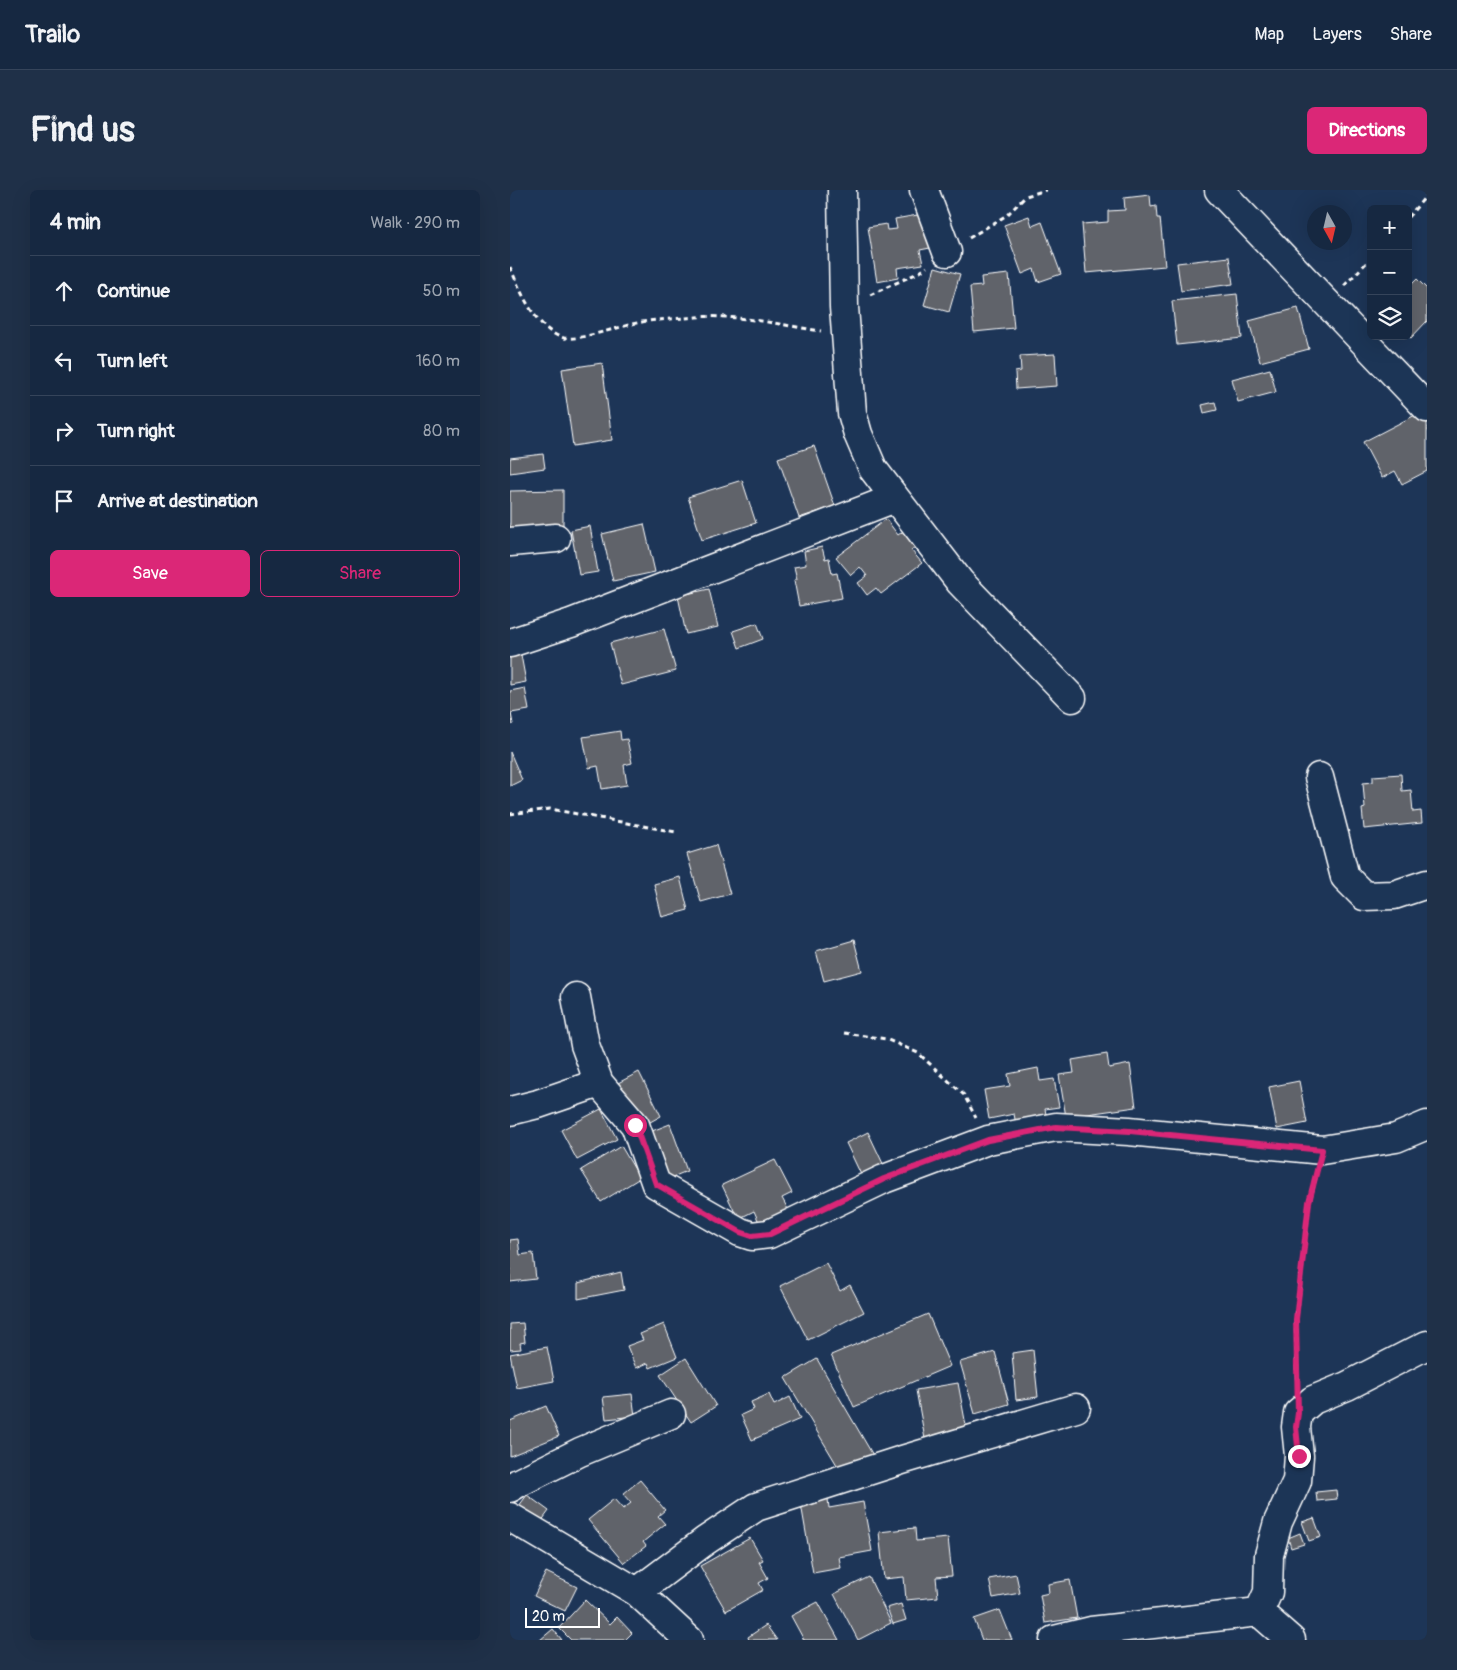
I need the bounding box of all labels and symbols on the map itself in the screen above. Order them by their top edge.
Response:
north arrow [1307,205,1352,250]
route start [624,1114,647,1137]
route end [1288,1445,1311,1468]
scale bar [525,1605,600,1628]

